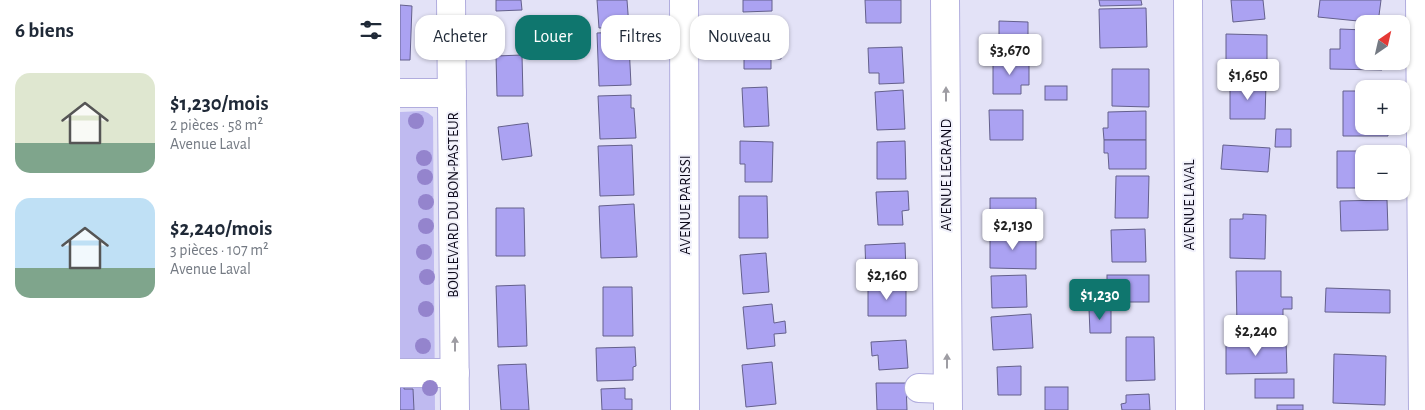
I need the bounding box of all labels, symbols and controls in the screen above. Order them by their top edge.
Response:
chip: Acheter [415,15,505,60]
chip: Louer [515,15,591,60]
chip: Filtres [601,15,680,60]
chip: Nouveau [690,15,789,60]
north arrow [1355,15,1410,70]
map controls [1355,15,1410,200]
icon: filters [357,16,385,44]
text: 6 biens [15,20,74,41]
pin: $3,670 [969,34,1051,76]
text: $3,670 [990,42,1030,58]
pin: $1,650 [1207,58,1289,101]
text: $1,650 [1228,67,1268,83]
button: + [1355,80,1410,135]
one-way arrow [942,86,950,102]
icon: home [55,93,115,153]
text: $1,230/mois [170,93,269,114]
street label: BOULEVARD DU BON-PASTEUR [446,112,461,298]
text: 2 pièces · 58 m² [170,117,263,133]
street label: AVENUE LEGRAND [939,118,954,231]
text: Avenue Laval [170,136,251,152]
button: − [1355,145,1410,200]
street label: AVENUE PARISSI [678,155,693,255]
street label: AVENUE LAVAL [1182,159,1197,251]
pin: $2,130 [972,208,1054,251]
text: $2,130 [993,217,1033,233]
icon: home [55,218,115,278]
text: $2,240/mois [170,218,272,239]
text: 3 pièces · 107 m² [170,242,269,258]
pin: $2,160 [846,258,928,301]
text: Avenue Laval [170,261,251,277]
text: $2,160 [867,267,907,283]
pin: $1,230 [1059,278,1141,321]
text: $1,230 [1080,287,1120,303]
pin: $2,240 [1215,314,1297,357]
text: $2,240 [1235,323,1277,339]
one-way arrow [450,336,458,352]
one-way arrow [943,353,951,369]

